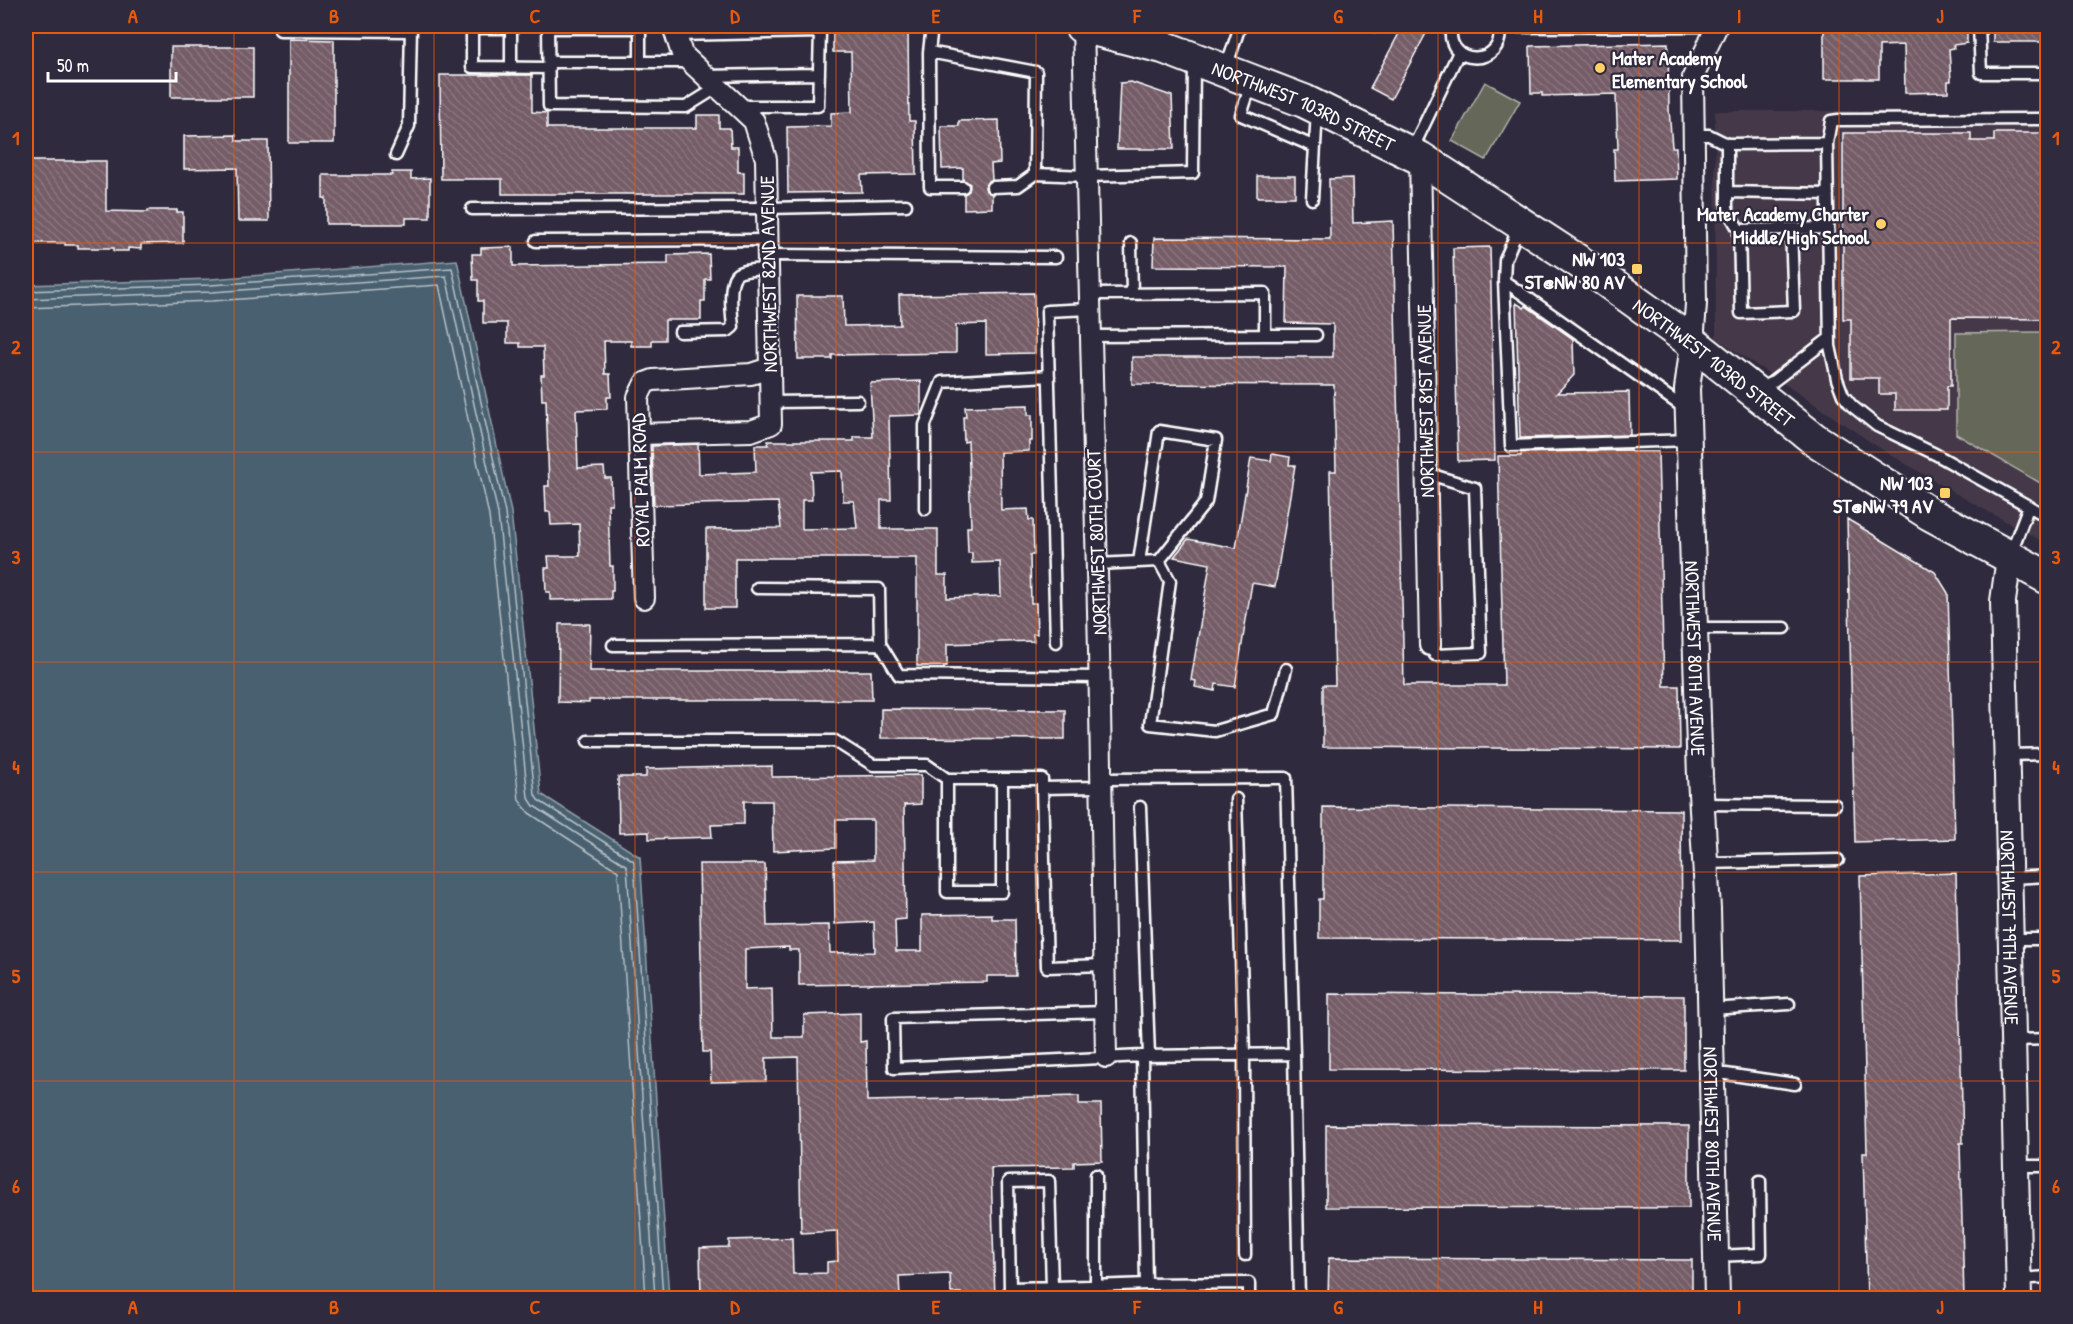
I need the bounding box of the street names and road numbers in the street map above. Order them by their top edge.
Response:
street label: NORTHWEST 103RD STREET [1208,54,1400,157]
street label: NORTHWEST 82ND AVENUE [753,175,783,373]
street label: NORTHWEST 103RD STREET [1628,291,1801,433]
street label: NORTHWEST 81ST AVENUE [1410,304,1440,498]
street label: ROYAL PALM ROAD [624,412,656,547]
street label: NORTHWEST 80TH COURT [1079,448,1113,636]
street label: NORTHWEST 80TH AVENUE [1679,560,1713,757]
street label: NORTHWEST 79TH AVENUE [1995,830,2026,1025]
street label: NORTHWEST 80TH AVENUE [1698,1046,1729,1242]

